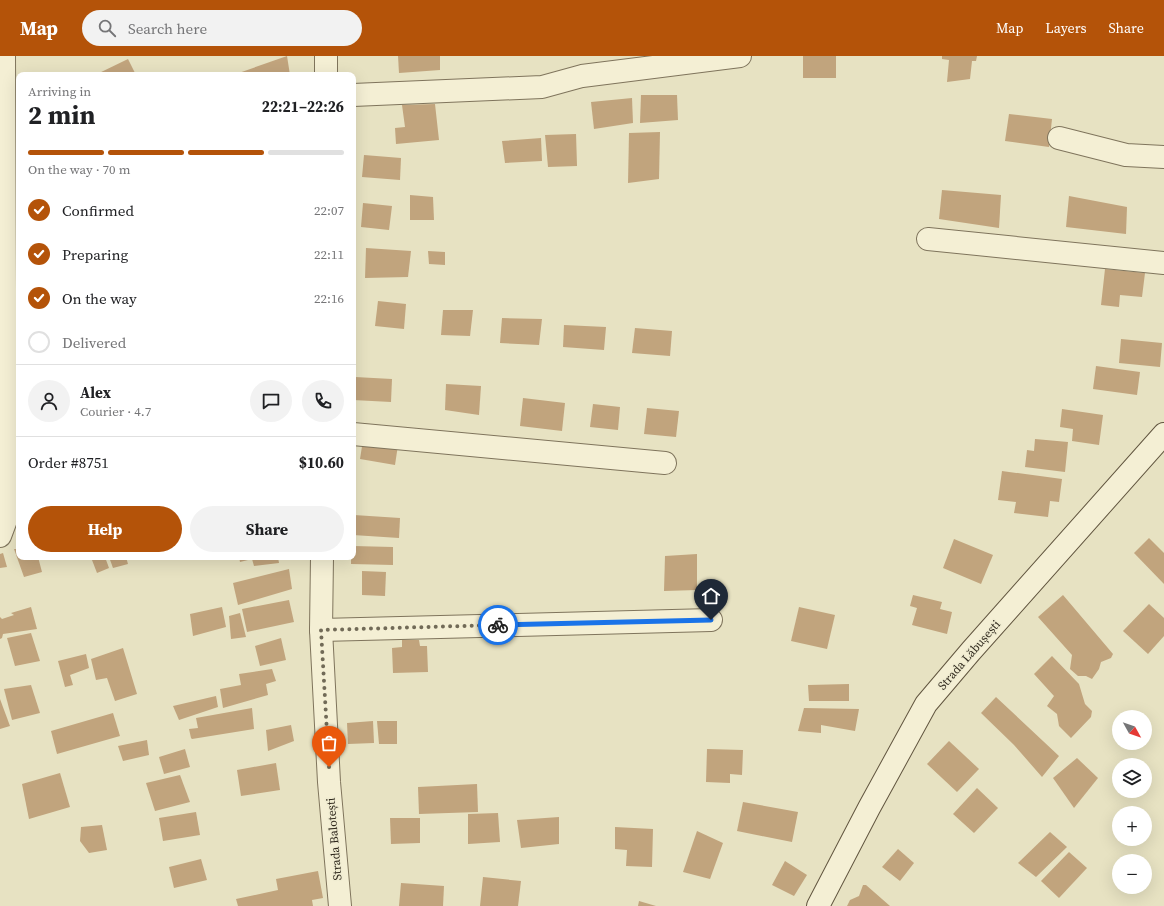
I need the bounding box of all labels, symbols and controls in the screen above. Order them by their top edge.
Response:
search box [82,10,362,46]
text: Map [20,15,58,41]
icon: search [96,17,118,39]
text: Search here [128,18,207,39]
text: Map [996,18,1023,38]
text: Layers [1045,18,1087,38]
text: Share [1109,18,1144,38]
text: Arriving in [28,83,91,100]
text: 22:21–22:26 [262,96,344,117]
text: 2 min [28,97,95,133]
text: On the way · 70 m [28,161,130,178]
icon: check [28,199,50,221]
text: Confirmed [62,200,134,221]
text: 22:07 [314,202,344,219]
icon: check [28,243,50,265]
text: Preparing [62,244,128,265]
text: 22:11 [314,246,344,263]
icon: check [28,287,50,309]
text: On the way [62,288,137,309]
text: 22:16 [314,290,344,307]
text: Delivered [62,332,126,353]
button: person [28,380,70,422]
button: chat [250,380,292,422]
button: phone [302,380,344,422]
text: Alex [80,382,111,403]
text: Courier · 4.7 [80,403,151,420]
text: Order #8751 [28,452,109,473]
text: $10.60 [299,452,344,473]
button: Help [28,506,182,552]
button: Share [190,506,344,552]
pin [694,579,728,620]
icon: home [700,585,722,607]
courier [478,605,518,645]
icon: bike [487,614,509,636]
street label: Strada Lăbușești [934,616,1004,693]
north arrow [1112,710,1152,750]
map controls [1112,710,1152,894]
pin [312,726,346,767]
icon: bag [318,732,340,754]
button: layers [1112,758,1152,798]
street label: Strada Balotești [322,797,346,881]
button: + [1112,806,1152,846]
button: − [1112,854,1152,894]

